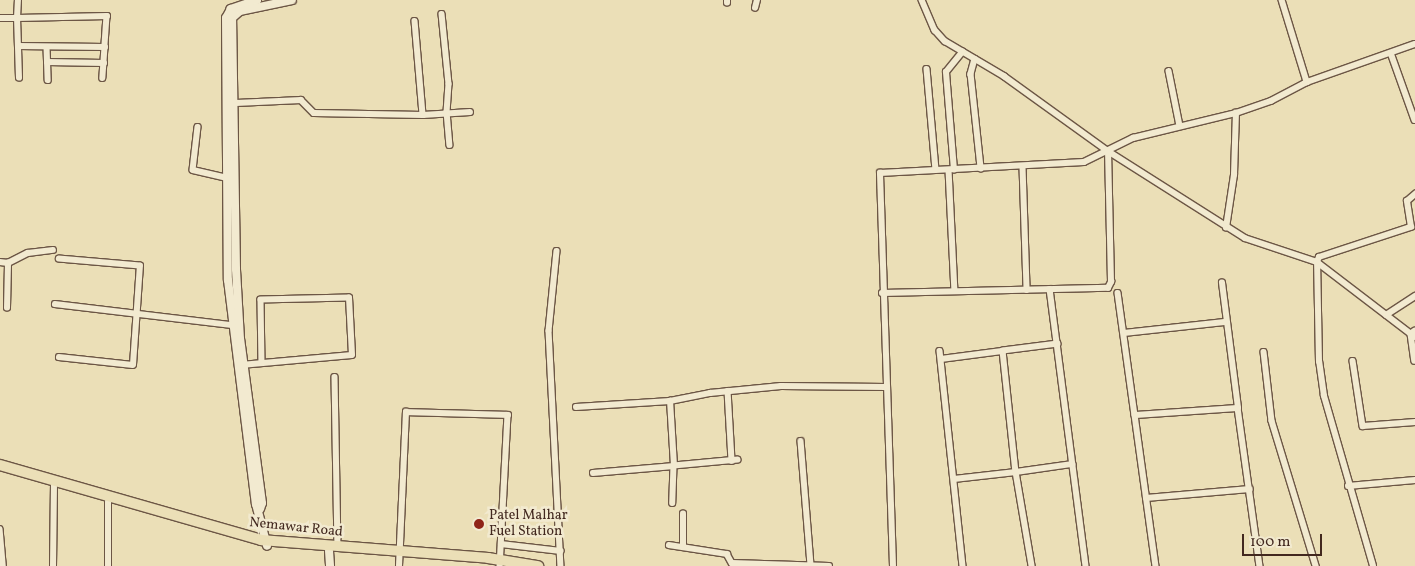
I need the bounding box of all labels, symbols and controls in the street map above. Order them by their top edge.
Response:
place label: Patel Malhar Fuel Station [489,508,568,540]
street label: Nemawar Road [248,515,344,541]
marker: Patel Malhar Fuel Station [473,518,485,530]
scale bar [1245,524,1325,556]
text: 100 m [1250,532,1290,553]

